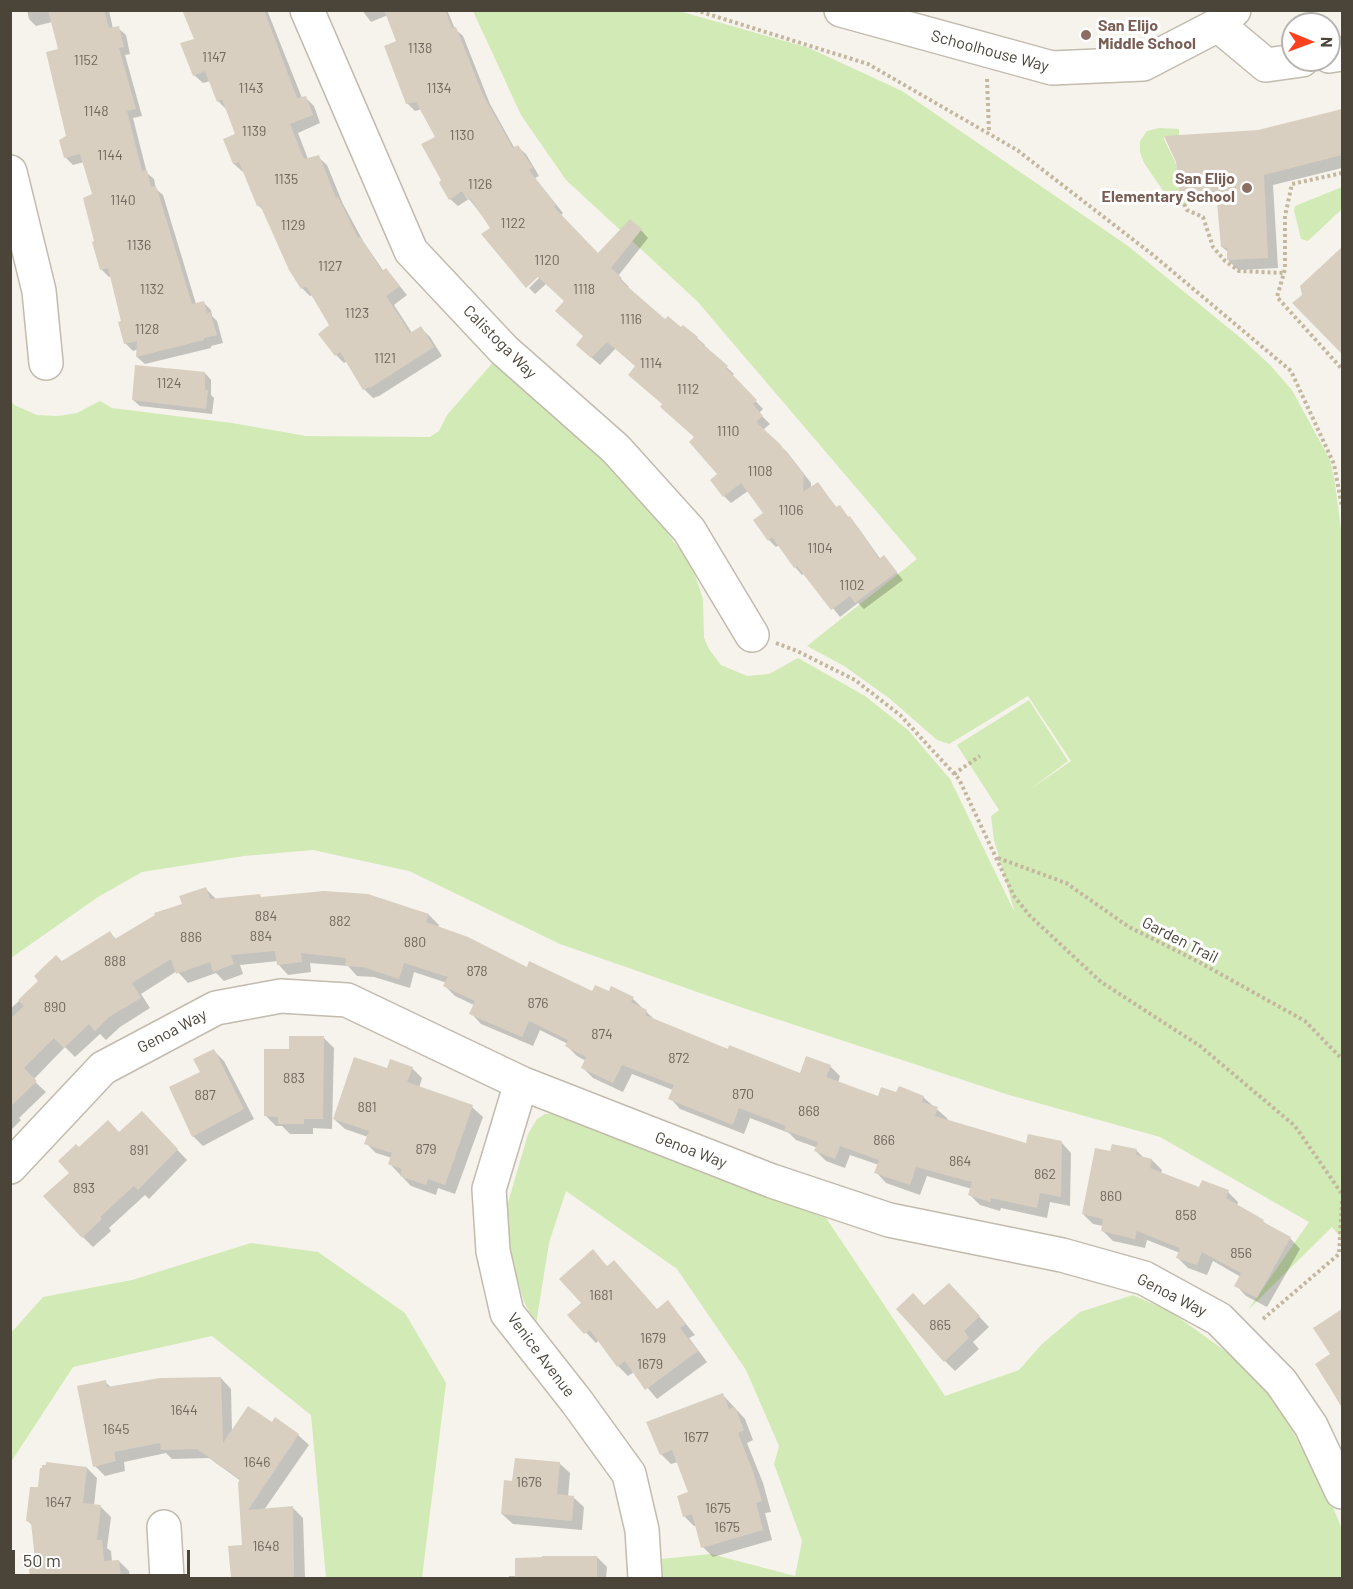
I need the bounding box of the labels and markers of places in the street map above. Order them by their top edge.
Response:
place label: San Elijo Middle School [1098,16,1196,54]
marker: San Elijo Middle School [1079,28,1093,42]
place label: San Elijo Elementary School [1102,169,1235,207]
marker: San Elijo Elementary School [1240,181,1254,195]

